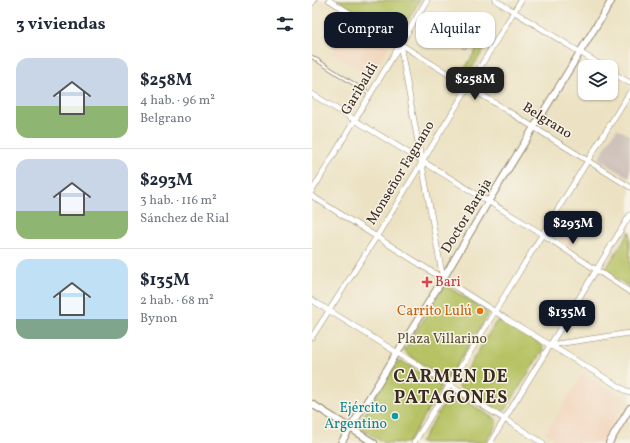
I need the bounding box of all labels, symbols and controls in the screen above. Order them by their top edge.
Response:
chip: Comprar [324,12,408,48]
chip: Alquilar [416,12,495,48]
text: 3 viviendas [16,13,106,36]
icon: filters [274,13,296,35]
street label: Garibaldi [337,59,383,119]
map controls [578,60,618,100]
button: layers [578,60,618,100]
pin: $258M [447,67,503,101]
text: $258M [140,69,192,92]
text: $258M [455,71,495,89]
icon: home [48,74,96,122]
text: 4 hab. · 96 m² [140,92,215,110]
street label: Belgrano [518,98,576,144]
text: Belgrano [140,110,191,128]
street label: Monseñor Fagnano [362,118,440,228]
text: $293M [140,169,193,192]
icon: home [48,175,96,223]
street label: Doctor Baraja [437,175,497,257]
text: 3 hab. · 116 m² [140,192,217,210]
text: Sánchez de Rial [140,210,229,228]
pin: $293M [545,211,601,245]
text: $293M [553,215,593,233]
text: $135M [140,269,190,292]
place label: Bari [435,273,461,292]
icon: home [48,275,96,323]
marker: Bari [422,277,432,287]
text: 2 hab. · 68 m² [140,292,214,310]
pin: $135M [539,300,595,334]
place label: Carrito Lulú [397,302,472,321]
text: $135M [548,304,586,322]
marker: Carrito Lulú [475,306,485,316]
text: Bynon [140,310,178,328]
park label: Plaza Villarino [397,330,487,349]
district label: CARMEN DE PATAGONES [393,365,509,411]
place label: Ejército Argentino [324,399,387,434]
marker: Ejército Argentino [390,411,400,421]

